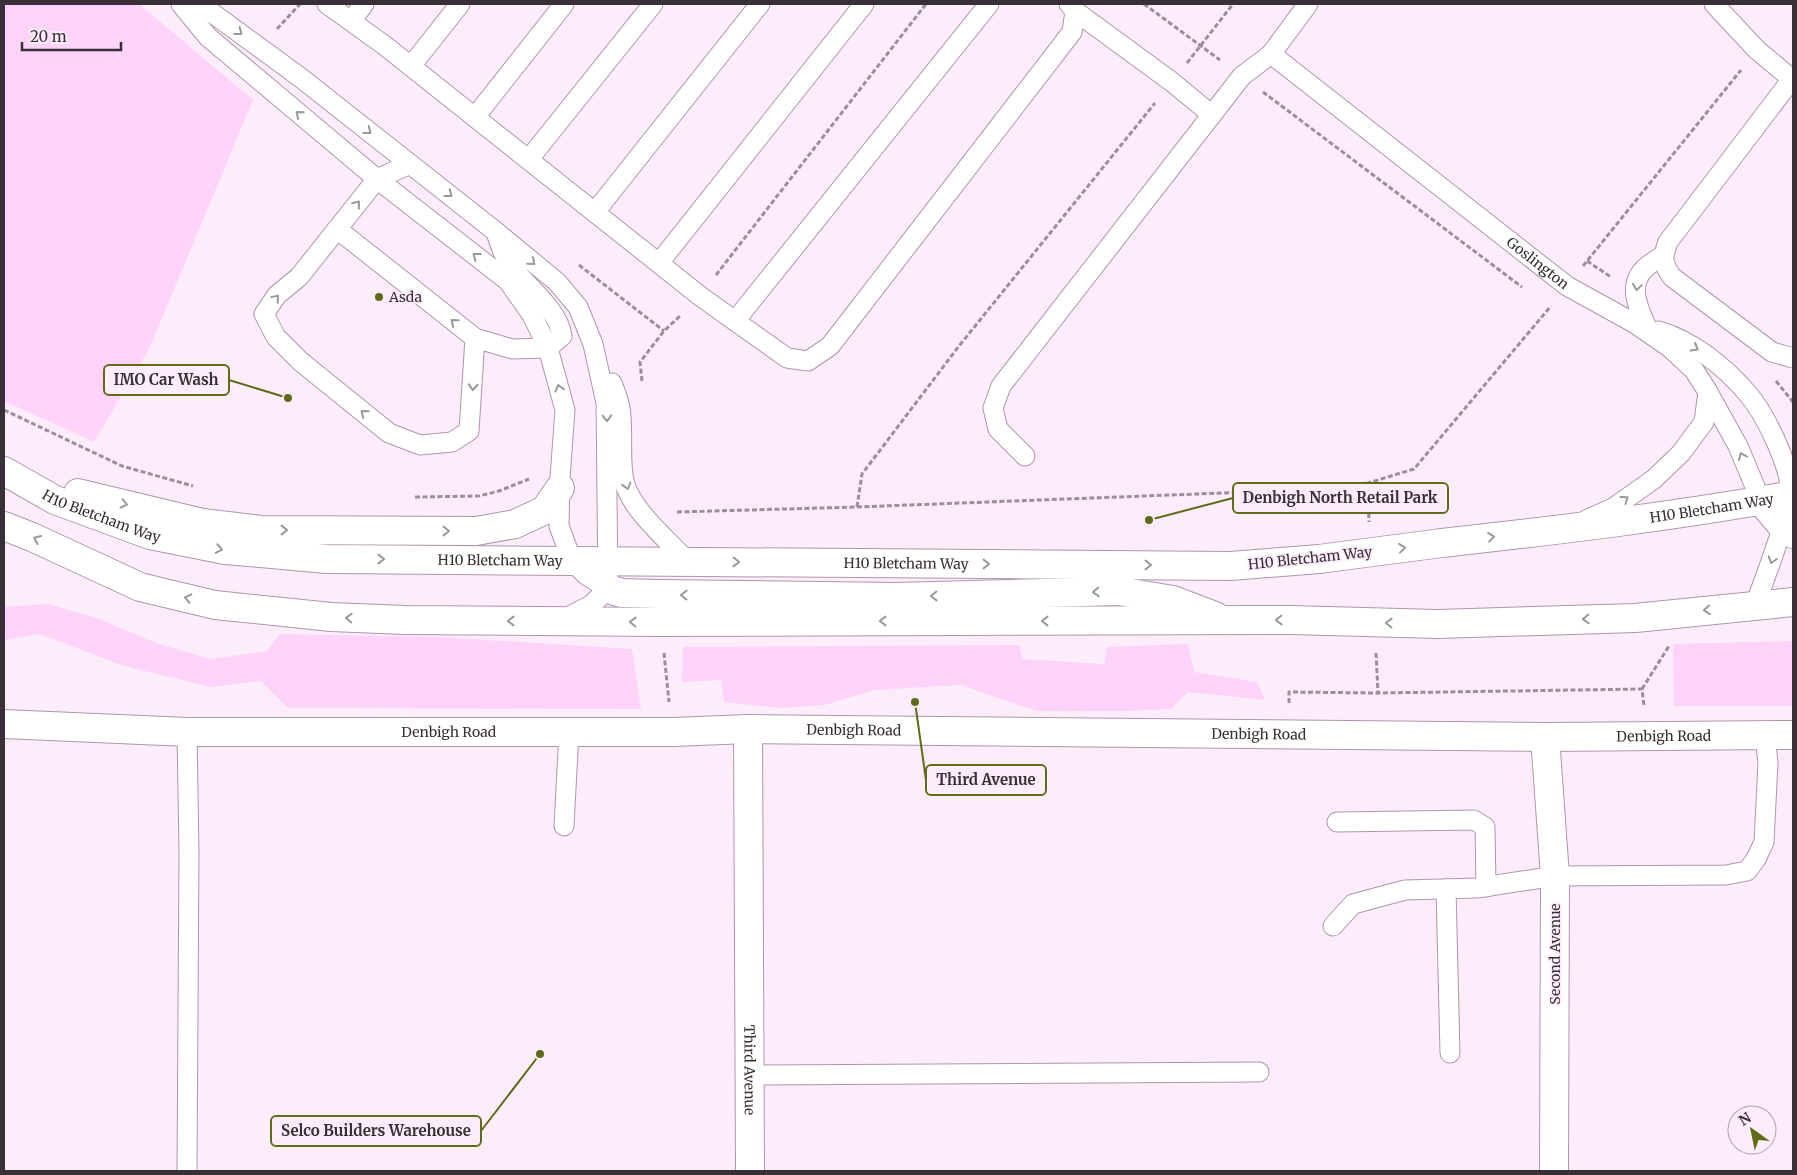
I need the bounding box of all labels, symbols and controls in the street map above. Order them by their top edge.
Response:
scale bar [22,20,121,52]
one-way arrow [233,26,243,35]
text: 20 m [30,27,67,46]
one-way arrow [296,110,305,119]
one-way arrow [362,125,372,134]
one-way arrow [443,189,452,197]
one-way arrow [351,200,360,209]
street label: Goslington [1503,233,1573,293]
one-way arrow [473,254,482,262]
one-way arrow [527,256,536,265]
one-way arrow [1632,283,1643,291]
place label: Asda [388,288,422,306]
marker: Asda [373,291,385,303]
one-way arrow [270,294,279,303]
one-way arrow [451,319,460,328]
one-way arrow [1689,342,1698,352]
callout: IMO Car Wash [104,365,229,395]
text: IMO Car Wash [114,370,218,389]
one-way arrow [467,383,478,391]
one-way arrow [554,383,565,392]
one-way arrow [361,410,370,418]
one-way arrow [601,414,612,422]
one-way arrow [1738,452,1749,461]
one-way arrow [621,481,631,490]
callout: Denbigh North Retail Park [1233,483,1448,513]
street label: H10 Bletcham Way [39,486,163,546]
text: Denbigh North Retail Park [1242,488,1438,507]
street label: H10 Bletcham Way [1649,489,1776,527]
one-way arrow [1619,497,1628,505]
one-way arrow [120,498,129,509]
one-way arrow [280,525,288,535]
one-way arrow [443,526,451,536]
one-way arrow [1487,532,1495,543]
one-way arrow [33,535,42,546]
street label: H10 Bletcham Way [1247,542,1374,573]
one-way arrow [1398,543,1406,554]
one-way arrow [215,544,224,554]
street label: H10 Bletcham Way [438,551,564,570]
one-way arrow [378,554,386,564]
street label: H10 Bletcham Way [844,554,970,573]
one-way arrow [1767,555,1777,564]
one-way arrow [732,556,740,567]
one-way arrow [982,559,990,569]
one-way arrow [1145,560,1153,570]
one-way arrow [1092,587,1100,597]
one-way arrow [680,590,688,600]
one-way arrow [930,591,938,601]
one-way arrow [184,594,192,604]
one-way arrow [1702,604,1710,615]
one-way arrow [344,612,352,623]
one-way arrow [1582,614,1590,624]
one-way arrow [507,615,515,626]
one-way arrow [1274,615,1282,625]
one-way arrow [879,616,886,626]
one-way arrow [1041,616,1049,626]
one-way arrow [629,617,636,627]
one-way arrow [1385,618,1393,628]
street label: Denbigh Road [806,721,902,740]
street label: Denbigh Road [401,723,497,741]
street label: Denbigh Road [1211,725,1307,744]
street label: Denbigh Road [1616,727,1712,745]
callout: Third Avenue [926,765,1046,795]
text: Third Avenue [936,770,1036,789]
street label: Second Avenue [1546,903,1564,1005]
street label: Third Avenue [740,1025,759,1115]
north arrow [1727,1105,1777,1155]
text: N [1735,1109,1754,1130]
callout: Selco Builders Warehouse [271,1116,481,1146]
text: Selco Builders Warehouse [281,1121,471,1140]

